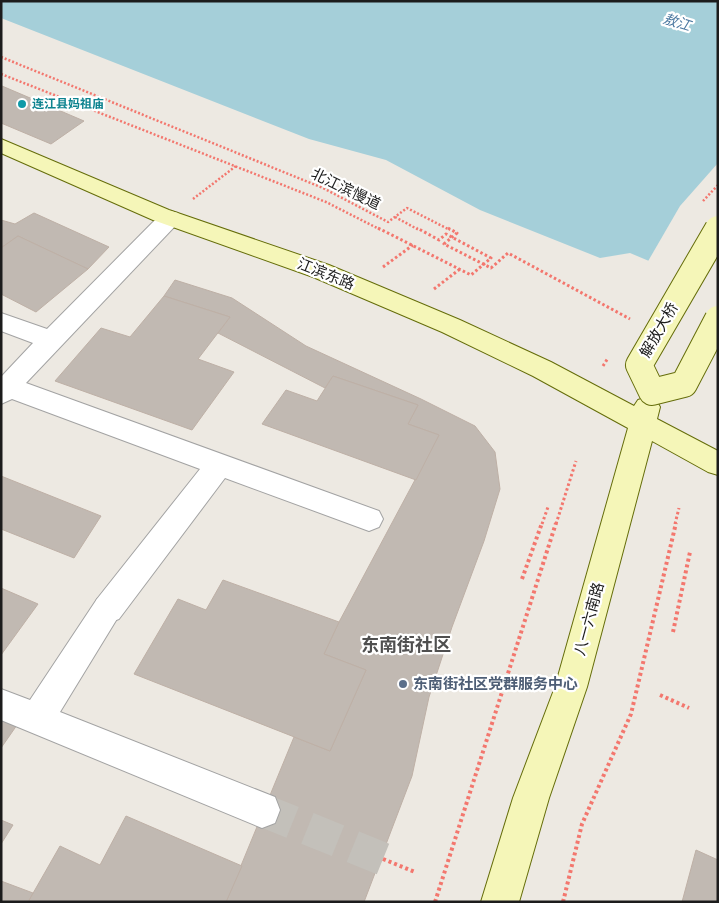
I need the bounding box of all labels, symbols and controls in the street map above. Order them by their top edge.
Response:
water label: 敖江 [661,10,695,34]
place label: 连江县妈祖庙 [32,97,104,110]
marker: 连江县妈祖庙 [16,98,28,110]
street label: 北江滨慢道 [309,164,384,213]
street label: 江滨东路 [295,254,357,293]
street label: 解放大桥 [636,300,681,360]
street label: 八一六南路 [571,580,606,657]
district label: 东南街社区 [361,634,451,654]
place label: 东南街社区党群服务中心 [413,675,578,692]
marker: 东南街社区党群服务中心 [397,678,409,690]

